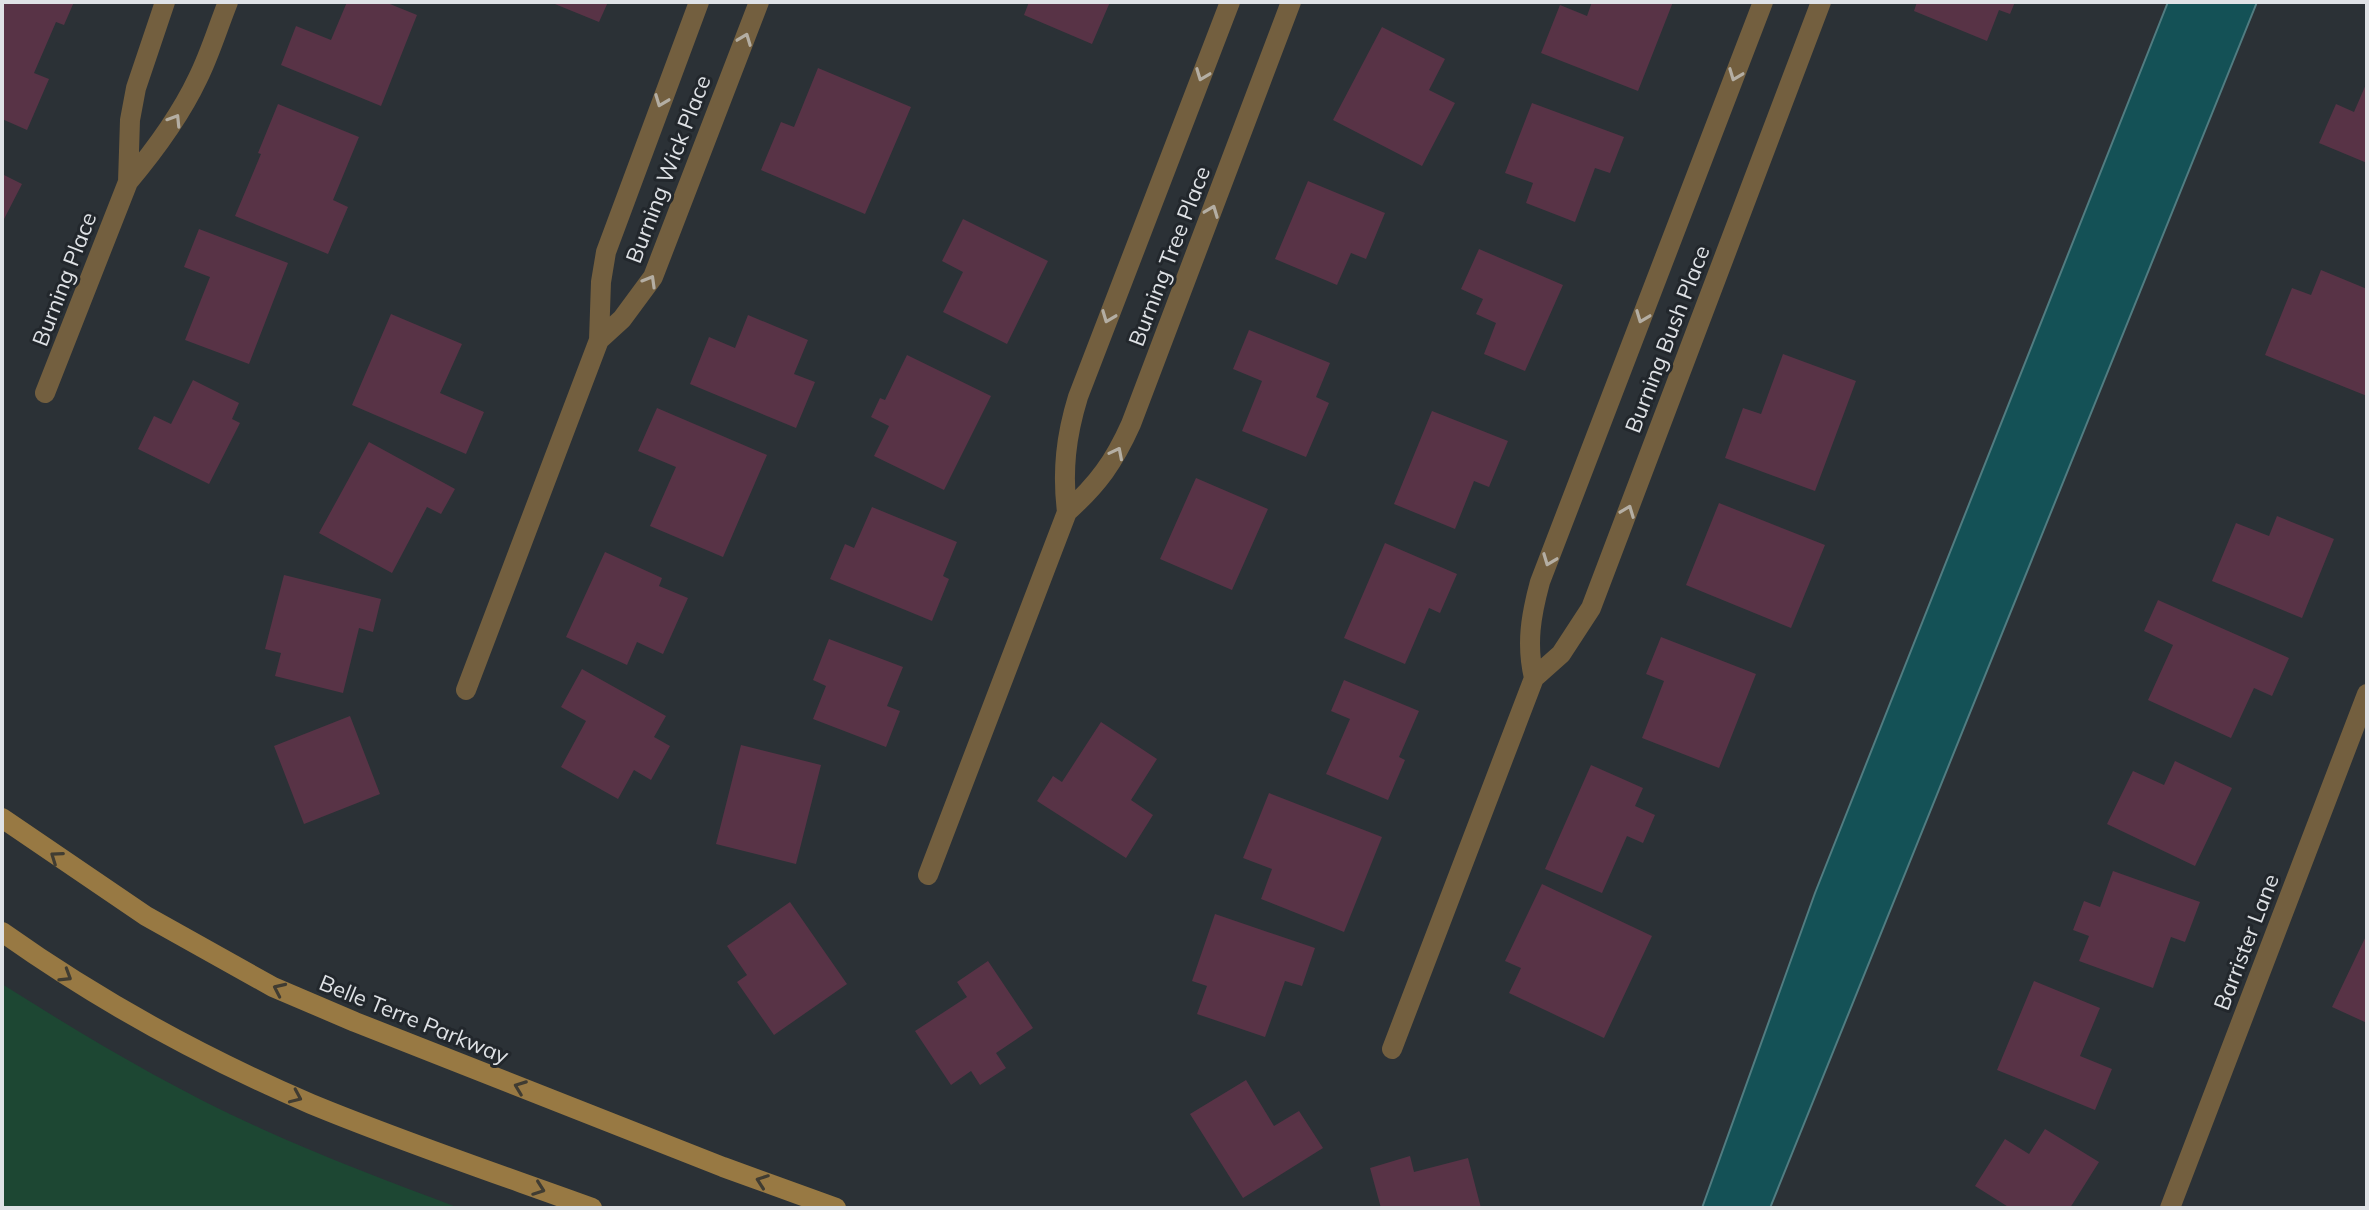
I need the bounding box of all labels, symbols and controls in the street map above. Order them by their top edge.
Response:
one-way arrow [735,33,752,47]
one-way arrow [1195,67,1212,81]
one-way arrow [1728,67,1745,81]
street label: Burning Wick Place [619,71,717,267]
one-way arrow [654,93,671,107]
one-way arrow [165,114,180,128]
street label: Burning Tree Place [1122,162,1216,350]
one-way arrow [1202,205,1219,219]
street label: Burning Place [26,208,102,350]
street label: Burning Bush Place [1618,241,1716,437]
one-way arrow [640,275,656,290]
one-way arrow [1101,309,1118,323]
one-way arrow [1635,309,1652,323]
one-way arrow [1108,447,1123,462]
one-way arrow [1618,505,1634,519]
one-way arrow [1542,552,1558,566]
one-way arrow [51,852,65,866]
street label: Barrister Lane [2207,870,2285,1014]
one-way arrow [57,967,72,982]
street label: Belle Terre Parkway [315,968,513,1070]
one-way arrow [273,983,288,999]
one-way arrow [514,1080,528,1097]
one-way arrow [288,1087,302,1103]
one-way arrow [756,1174,770,1191]
one-way arrow [532,1179,546,1196]

